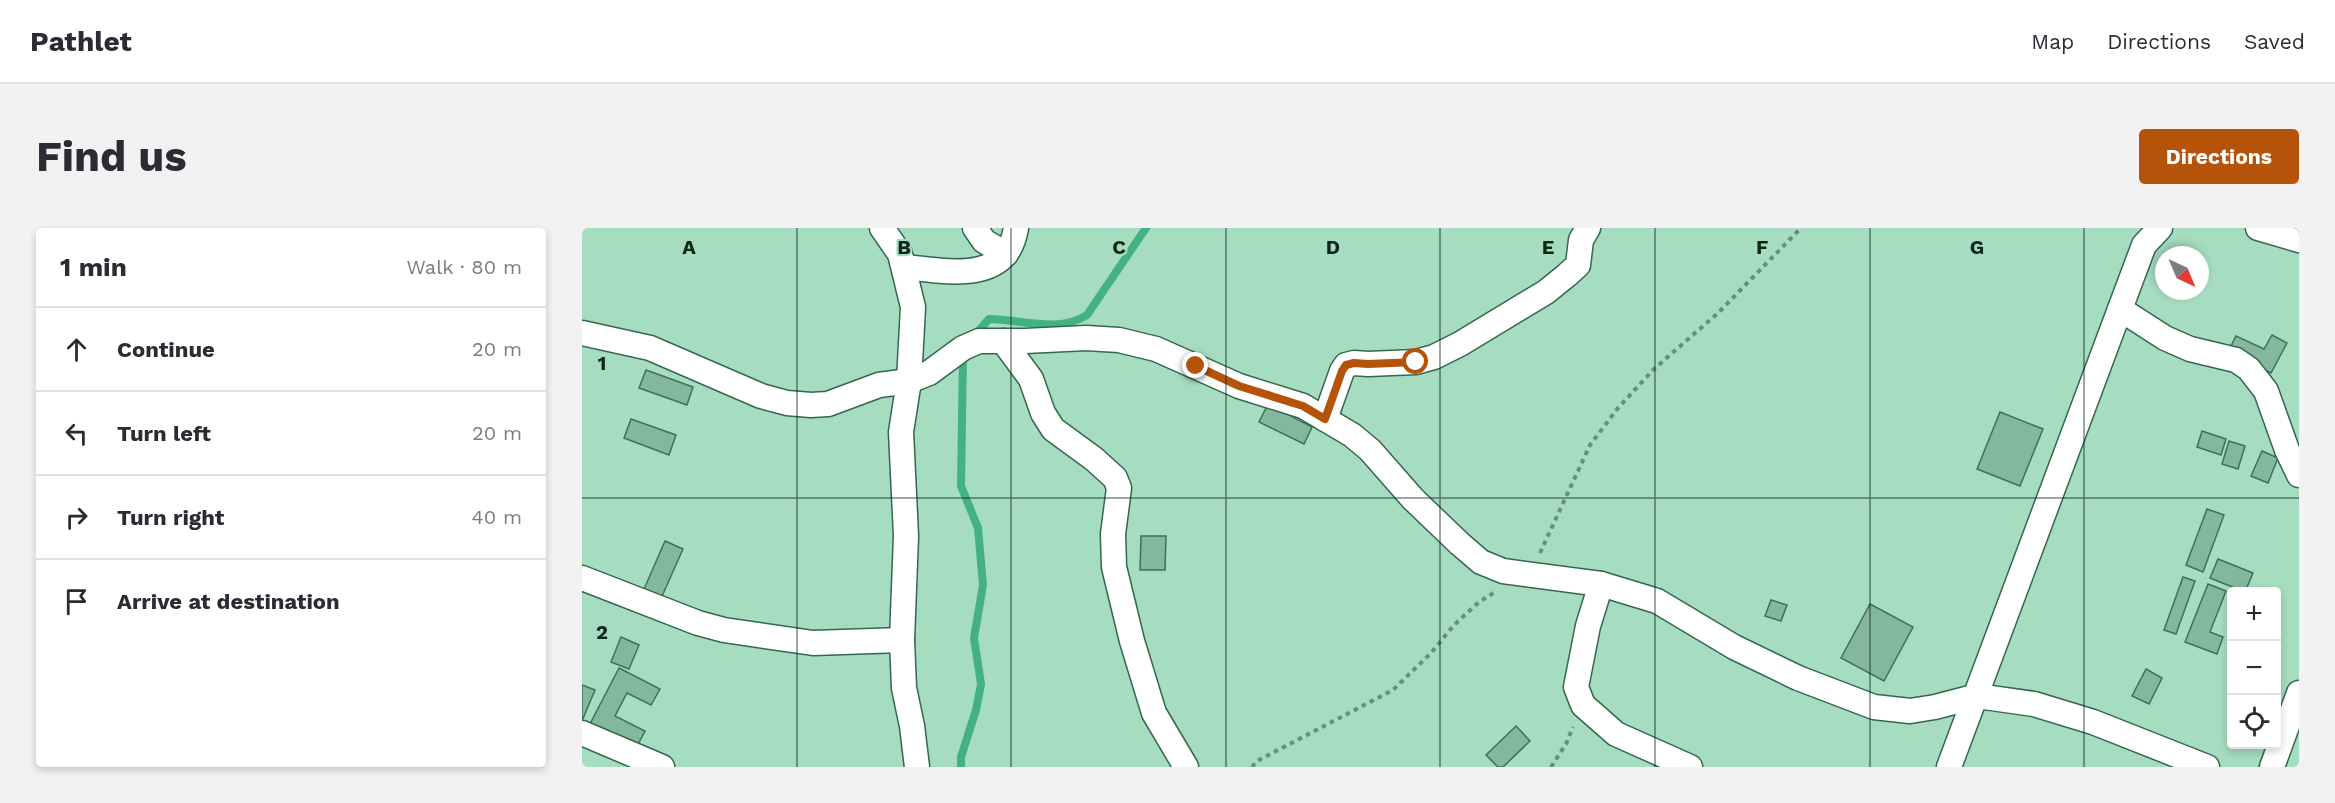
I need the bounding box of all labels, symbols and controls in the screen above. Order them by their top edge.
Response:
text: Pathlet [30,25,132,58]
text: Map [2031,29,2074,54]
text: Directions [2107,29,2211,54]
text: Saved [2244,29,2305,54]
button: Directions [2139,129,2299,184]
text: Find us [36,132,187,181]
text: A [682,235,696,259]
text: B [897,235,911,259]
text: C [1112,235,1126,259]
text: D [1326,235,1340,259]
text: E [1542,235,1554,259]
text: F [1756,235,1768,259]
text: G [1970,235,1984,259]
north arrow [2155,246,2209,300]
text: 1 min [60,252,127,282]
text: Walk · 80 m [406,255,522,279]
icon: ahead [60,333,93,366]
text: Continue [117,337,215,362]
text: 20 m [472,337,522,361]
route start [1402,348,1428,374]
text: 1 [598,351,606,375]
route end [1182,352,1208,378]
icon: left [60,417,93,450]
text: Turn left [117,421,211,446]
text: 20 m [472,421,522,445]
icon: right [60,501,93,534]
text: Turn right [117,505,224,530]
text: 40 m [471,505,522,529]
icon: arrive [60,585,93,618]
map controls [2227,587,2281,749]
button: + [2227,587,2281,641]
text: Arrive at destination [117,589,340,614]
text: 2 [596,620,608,644]
button: − [2227,641,2281,695]
button: locate [2227,695,2281,749]

